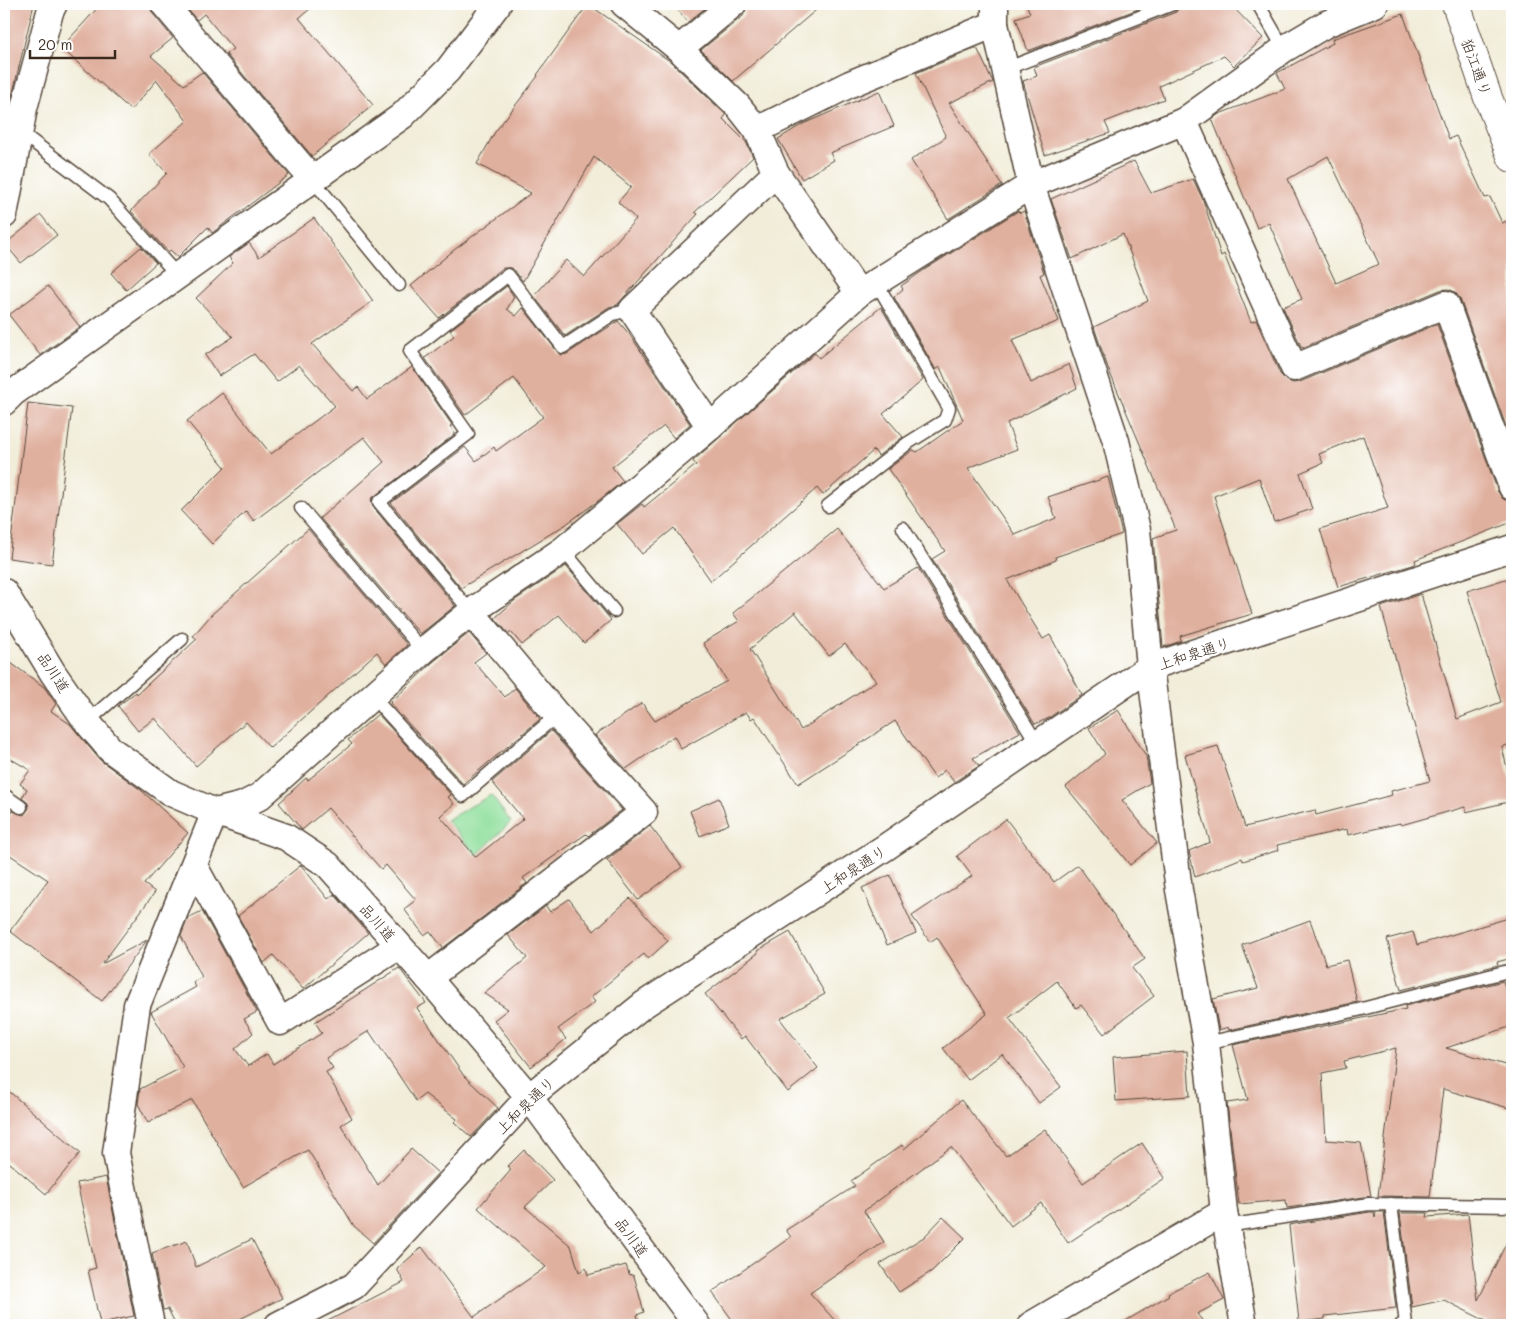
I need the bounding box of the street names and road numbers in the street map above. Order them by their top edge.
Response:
street label: 狛江通り [1457,35,1497,99]
street label: 上和泉通り [1155,632,1233,674]
street label: 品川道 [33,648,75,696]
street label: 上和泉通り [816,840,890,898]
street label: 品川道 [356,898,400,946]
street label: 上和泉通り [491,1072,559,1138]
street label: 品川道 [611,1213,653,1261]

